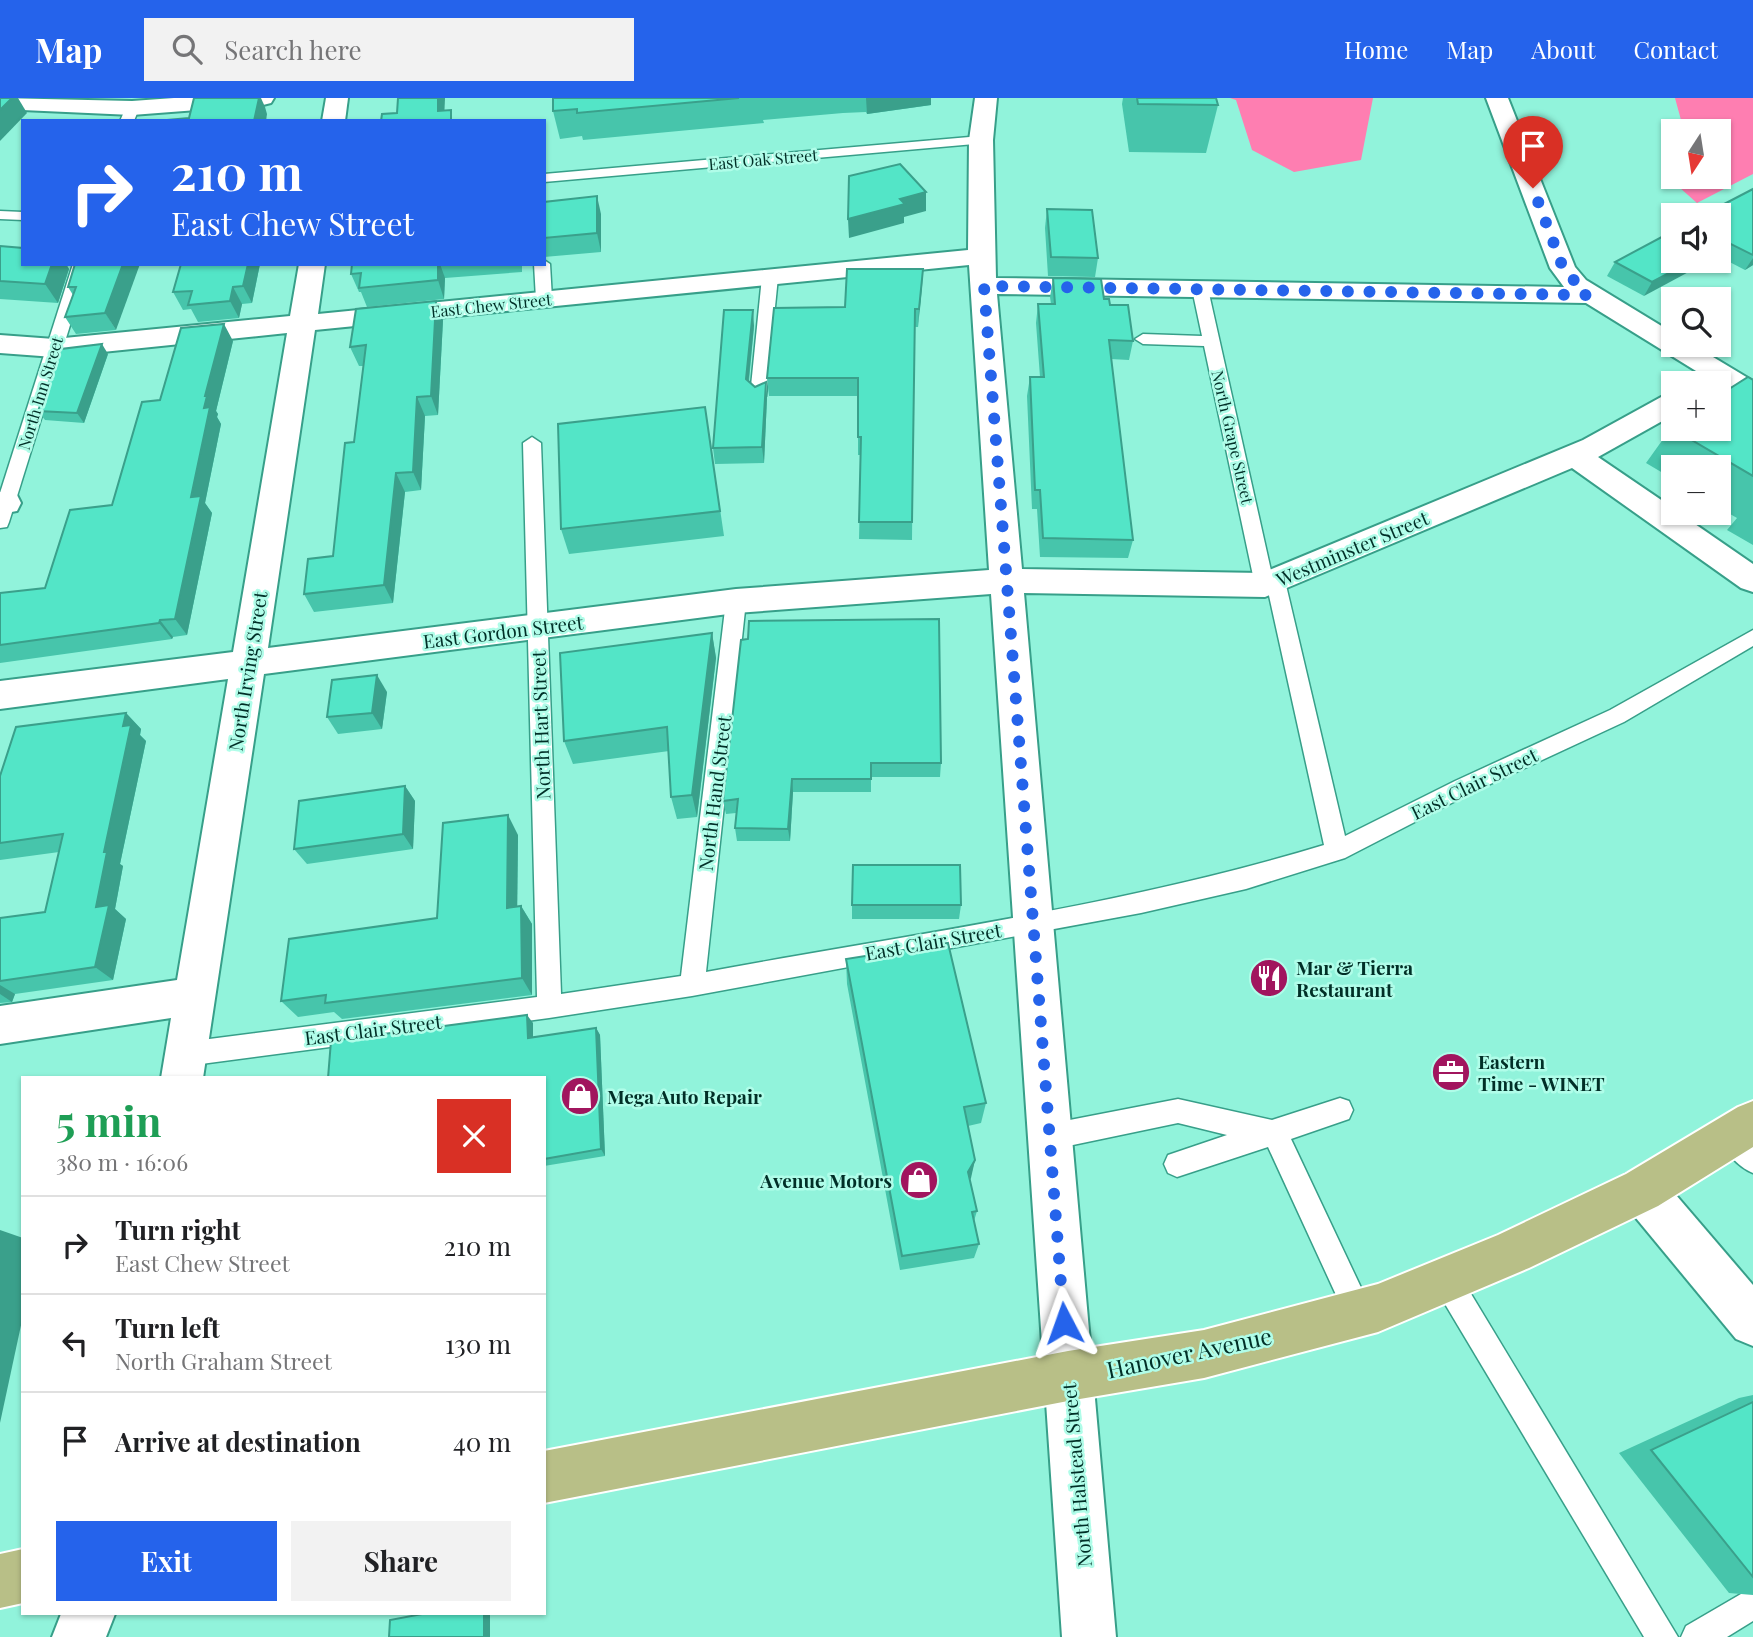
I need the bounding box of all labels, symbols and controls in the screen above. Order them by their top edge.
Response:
search box [144,18,634,81]
text: Map [35,27,102,71]
icon: search [168,30,206,68]
text: Search here [224,32,362,67]
text: Home [1344,33,1408,65]
text: Map [1446,33,1493,65]
text: About [1531,33,1595,65]
text: Contact [1633,33,1718,65]
pin [1503,116,1563,188]
north arrow [1661,119,1731,189]
map controls [1661,119,1731,525]
icon: arrive [1514,127,1552,165]
text: 210 m [171,138,303,203]
street label: East Oak Street [707,144,819,174]
icon: right [56,147,147,238]
text: East Chew Street [171,201,414,244]
button: sound [1661,203,1731,273]
button: search [1661,287,1731,357]
street label: East Chew Street [429,288,553,322]
street label: North Inn Street [13,333,67,452]
street label: North Grape Street [1207,368,1259,506]
button: + [1661,371,1731,441]
button: − [1661,455,1731,525]
street label: Westminster Street [1271,504,1432,592]
street label: North Irving Street [222,589,272,753]
street label: East Gordon Street [421,608,585,654]
street label: North Hart Street [524,650,556,800]
street label: North Hand Street [692,714,736,872]
street label: East Clair Street [1406,741,1542,825]
street label: East Clair Street [863,916,1003,966]
place label: Mar & Tierra Restaurant [1296,954,1413,1002]
restaurant icon: Mar & Tierra Restaurant [1248,957,1290,999]
street label: East Clair Street [303,1008,443,1050]
place label: Eastern Time - WINET [1478,1048,1605,1096]
office icon: Eastern Time - WINET [1430,1051,1472,1093]
shop icon: Mega Auto Repair [559,1075,601,1117]
place label: Mega Auto Repair [607,1083,762,1109]
text: 5 min [56,1092,161,1148]
button: close [437,1099,511,1173]
text: 380 m · 16:06 [56,1146,188,1177]
shop icon: Avenue Motors [898,1159,940,1201]
place label: Avenue Motors [759,1167,892,1193]
text: Turn right [115,1212,241,1247]
icon: right [56,1226,94,1264]
text: 210 m [444,1228,511,1263]
text: East Chew Street [115,1247,290,1278]
position arrow [1027,1286,1101,1360]
text: Turn left [115,1310,220,1345]
street label: Hanover Avenue [1104,1319,1274,1385]
icon: left [56,1324,94,1362]
text: 130 m [445,1326,511,1361]
text: North Graham Street [115,1345,332,1376]
street label: North Halstead Street [1055,1382,1097,1568]
icon: arrive [56,1422,94,1460]
text: Arrive at destination [115,1424,361,1459]
text: 40 m [453,1424,511,1459]
button: Exit [56,1521,277,1601]
button: Share [291,1521,511,1601]

